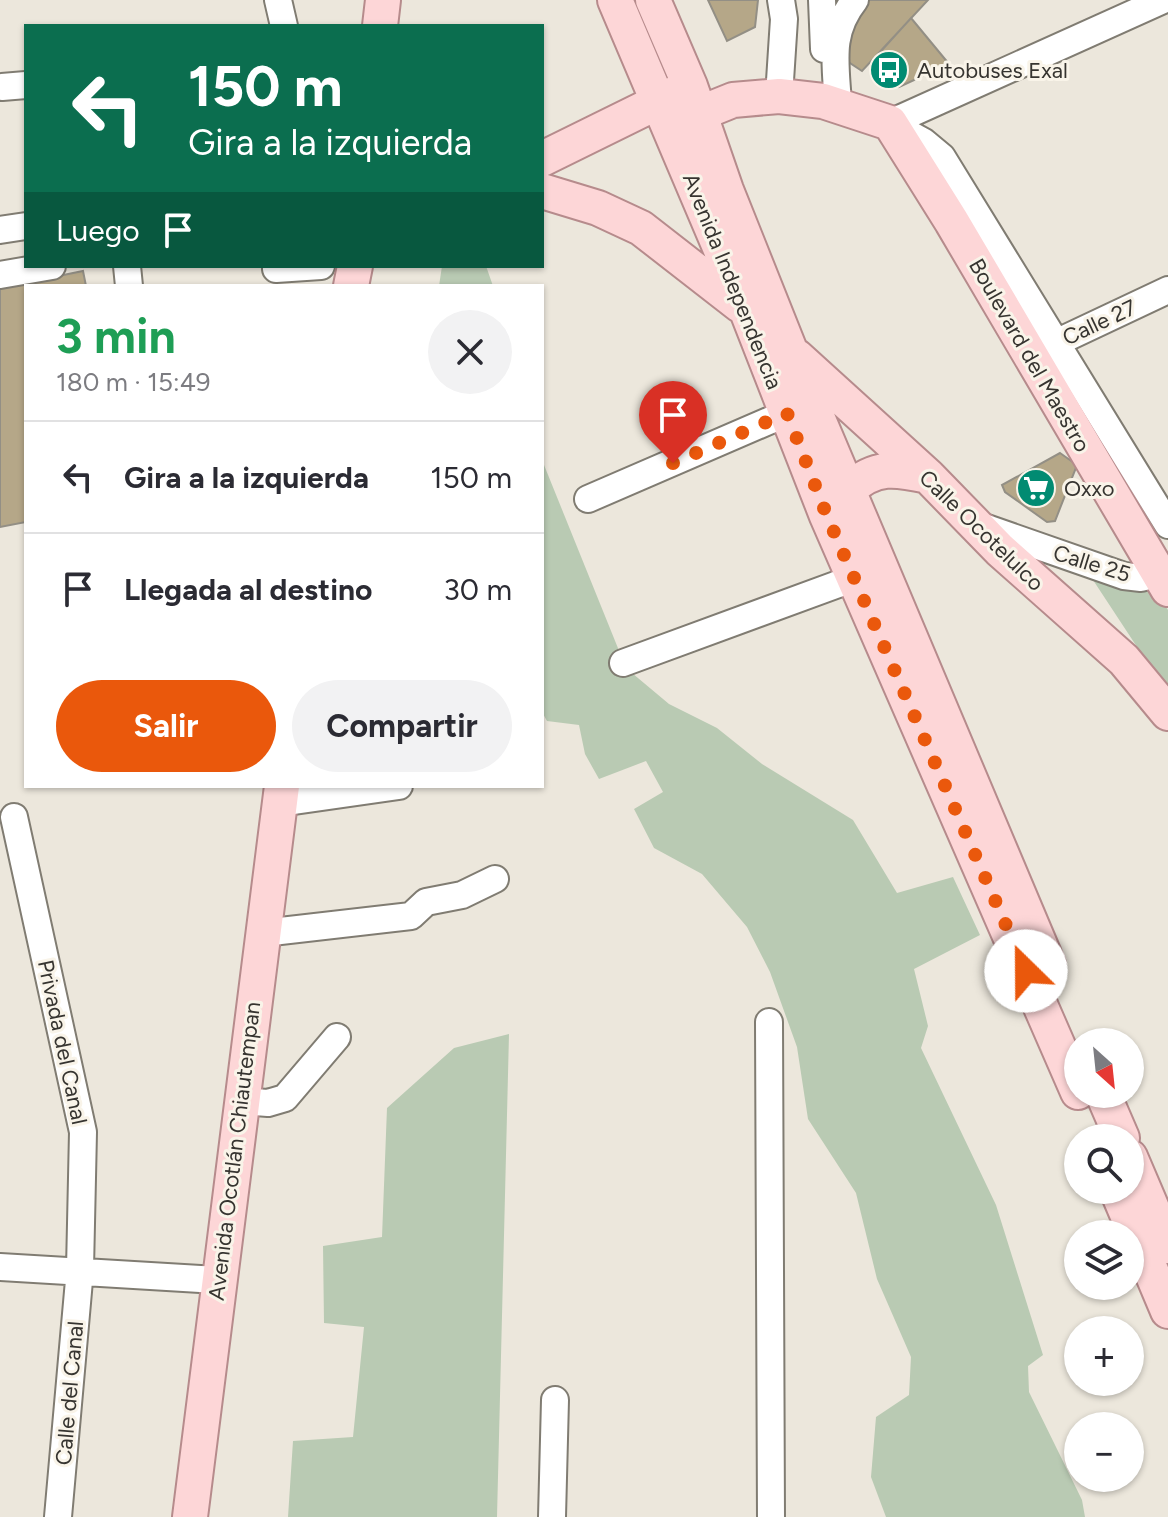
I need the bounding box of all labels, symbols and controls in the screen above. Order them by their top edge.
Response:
bus stop icon: Autobuses Exal [868,49,910,91]
text: 150 m [188,53,343,120]
icon: left [56,56,160,160]
place label: Autobuses Exal [917,57,1068,84]
text: Gira a la izquierda [188,121,472,164]
street label: Avenida Independencia [677,169,788,393]
icon: arrive [156,208,200,252]
text: Luego [56,212,140,249]
street label: Boulevard del Maestro [963,254,1096,457]
street label: Calle 27 [1058,294,1141,351]
text: 3 min [56,307,176,365]
button: close [428,310,512,394]
text: 180 m · 15:49 [56,366,211,398]
pin [639,381,707,463]
icon: arrive [651,393,695,437]
icon: left [56,455,100,499]
text: Gira a la izquierda [124,459,369,496]
text: 150 m [430,459,512,496]
street label: Calle Ocotelulco [914,464,1050,597]
supermarket icon: Oxxo [1015,467,1057,509]
place label: Oxxo [1064,475,1115,502]
street label: Calle 25 [1050,539,1134,588]
icon: arrive [56,567,100,611]
text: Llegada al destino [124,571,372,608]
text: 30 m [444,571,512,608]
button: Salir [56,680,276,772]
button: Compartir [292,680,512,772]
position arrow [984,929,1068,1013]
street label: Privada del Canal [32,957,93,1127]
street label: Avenida Ocotlán Chiautempan [203,1000,266,1302]
north arrow [1064,1028,1144,1108]
map controls [1064,1028,1144,1492]
button: search [1064,1124,1144,1204]
button: layers [1064,1220,1144,1300]
button: + [1064,1316,1144,1396]
street label: Calle del Canal [50,1320,89,1466]
button: − [1064,1412,1144,1492]

